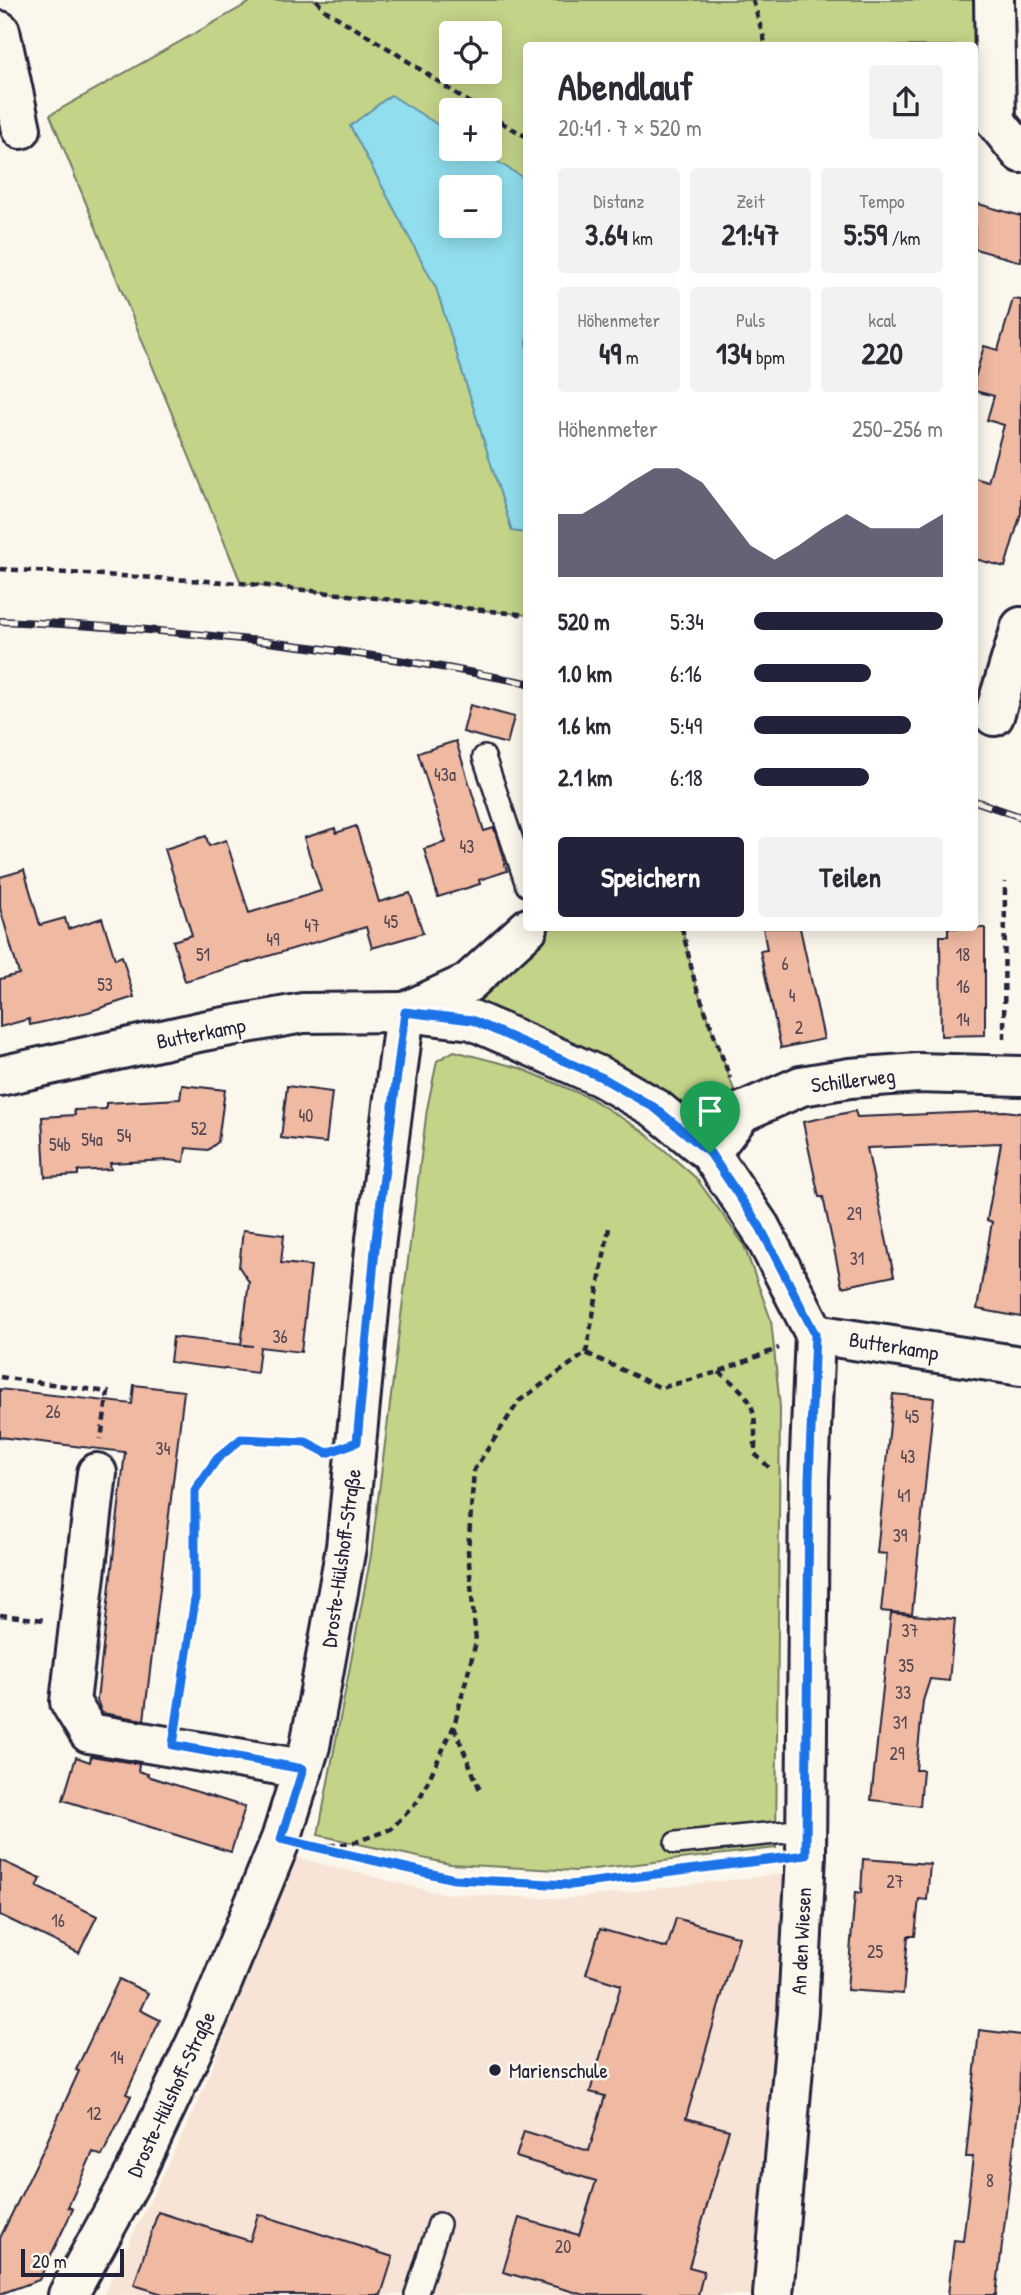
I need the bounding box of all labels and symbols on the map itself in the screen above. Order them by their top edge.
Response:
house number: 43a [434,762,456,787]
house number: 43 [460,834,474,859]
house number: 45 [384,909,399,934]
house number: 47 [304,913,320,938]
house number: 49 [266,927,280,952]
house number: 51 [196,942,210,967]
house number: 18 [956,942,970,967]
house number: 6 [781,951,789,976]
house number: 53 [97,972,113,997]
house number: 16 [956,974,970,999]
house number: 4 [789,983,796,1008]
house number: 14 [956,1007,970,1032]
street label: Butterkamp [154,1010,248,1056]
house number: 2 [795,1015,804,1040]
street label: Schillerweg [809,1060,897,1100]
pin [680,1081,740,1153]
house number: 40 [299,1103,313,1128]
house number: 52 [191,1116,208,1141]
house number: 54 [117,1123,131,1148]
house number: 54a [81,1127,103,1152]
house number: 54b [49,1132,71,1157]
house number: 29 [846,1201,862,1226]
house number: 31 [850,1246,864,1271]
house number: 36 [272,1324,288,1349]
street label: Butterkamp [847,1325,941,1367]
house number: 26 [45,1399,61,1424]
house number: 45 [905,1404,920,1429]
house number: 34 [156,1436,171,1461]
house number: 43 [901,1444,915,1469]
street label: Droste-Hülshoff-Straße [314,1467,368,1649]
house number: 41 [897,1483,911,1508]
house number: 39 [893,1523,908,1548]
house number: 37 [902,1618,919,1643]
house number: 35 [898,1653,914,1678]
house number: 33 [895,1680,911,1705]
house number: 31 [893,1710,907,1735]
house number: 29 [889,1741,905,1766]
house number: 27 [886,1869,904,1894]
street label: An den Wiesen [784,1887,818,1995]
house number: 16 [51,1908,65,1933]
house number: 25 [867,1939,883,1964]
street label: Droste-Hülshoff-Straße [120,2006,222,2182]
house number: 14 [110,2045,124,2070]
place label: Marienschule [509,2056,608,2085]
marker: Marienschule [487,2062,503,2078]
house number: 12 [87,2101,102,2126]
house number: 8 [986,2168,994,2193]
house number: 20 [555,2234,571,2259]
scale bar [21,2246,124,2278]

